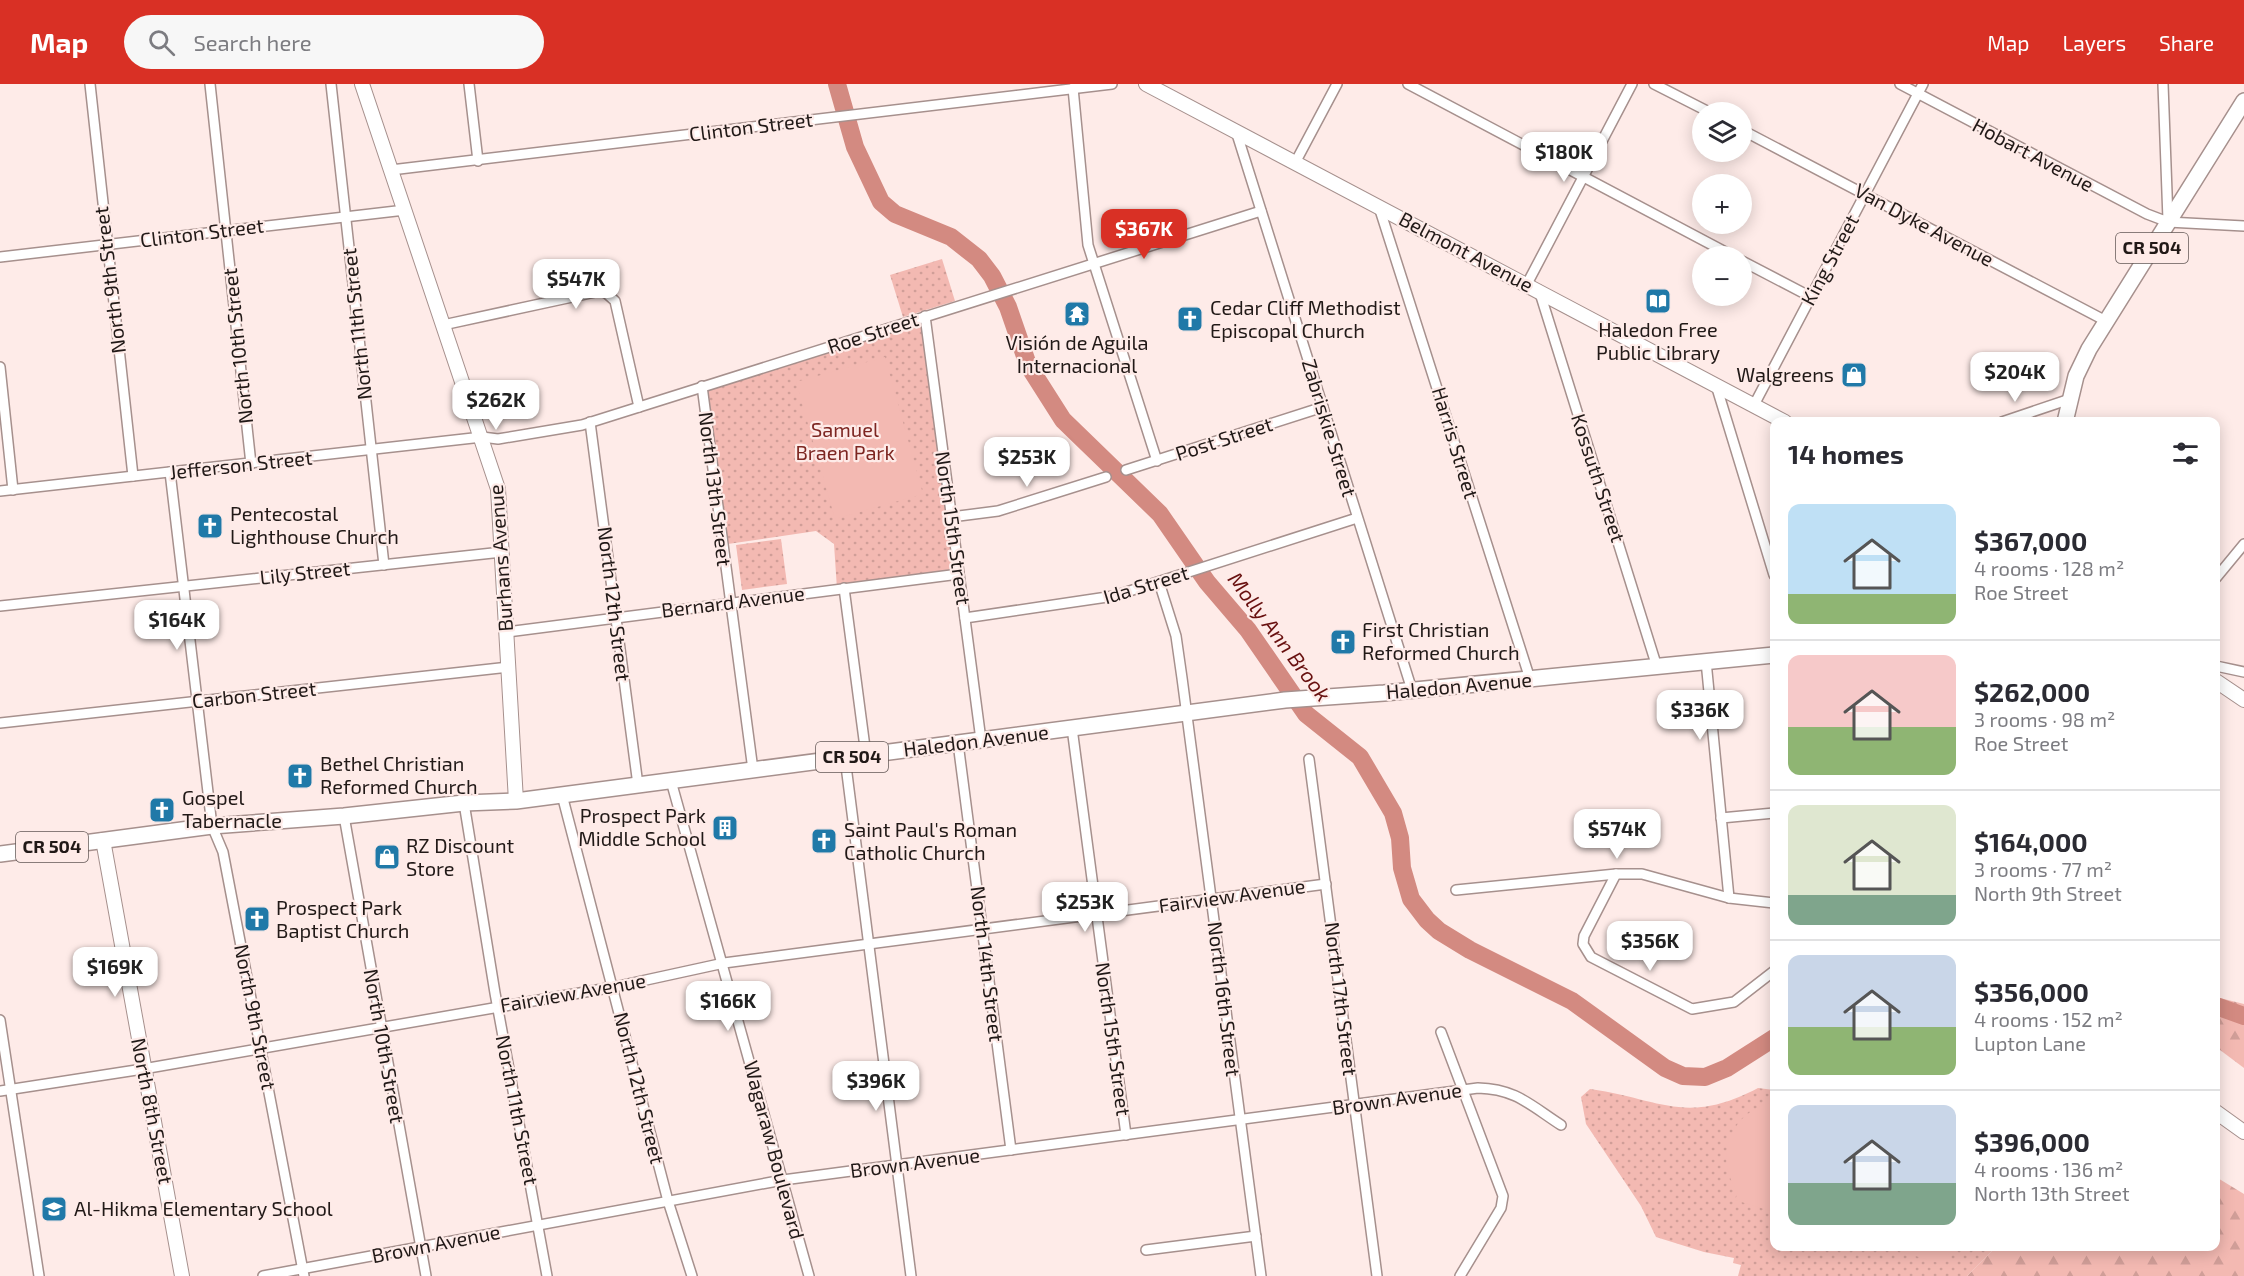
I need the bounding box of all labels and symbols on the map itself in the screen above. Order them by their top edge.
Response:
street label: Clinton Street [688,106,815,146]
street label: Hobart Avenue [1969,112,2098,196]
pin: $180K [1522,132,1606,183]
street label: Van Dyke Avenue [1851,177,1998,271]
street label: North 9th Street [88,205,130,355]
street label: Belmont Avenue [1395,206,1538,297]
pin: $367K [1102,209,1186,260]
street label: King Street [1795,210,1863,309]
street label: Clinton Street [139,212,266,252]
road number: CR 504 [2116,233,2188,263]
street label: North 11th Street [336,247,376,401]
pin: $547K [534,259,618,310]
street label: North 10th Street [217,267,257,425]
library icon: Haledon Free Public Library [1643,286,1673,316]
place label: Cedar Cliff Methodist Episcopal Church [1210,295,1401,342]
temple icon: Visión de Aguila Internacional [1062,299,1092,329]
church icon: Cedar Cliff Methodist Episcopal Church [1175,304,1205,334]
street label: Roe Street [824,306,922,358]
place label: Haledon Free Public Library [1596,317,1720,364]
place label: Visión de Aguila Internacional [1006,330,1148,377]
pin: $204K [1973,352,2057,403]
street label: Zabriskie Street [1298,356,1362,500]
shop icon: Walgreens [1839,360,1869,390]
place label: Walgreens [1736,362,1834,386]
pin: $262K [454,380,538,431]
street label: Harris Street [1428,384,1484,502]
street label: North 13th Street [695,410,737,568]
street label: Kossuth Street [1567,410,1631,545]
street label: Post Street [1172,411,1276,465]
park label: Samuel Braen Park [795,417,895,464]
pin: $253K [985,437,1069,488]
street label: Jefferson Street [168,445,314,483]
street label: North 15th Street [931,449,977,607]
street label: Burhans Avenue [483,484,517,632]
place label: Pentecostal Lighthouse Church [230,501,399,548]
church icon: Pentecostal Lighthouse Church [195,511,225,541]
street label: North 12th Street [594,525,636,683]
street label: Lily Street [258,555,352,589]
street label: Ida Street [1100,560,1192,608]
water label: Molly Ann Brook [1223,567,1337,706]
street label: Bernard Avenue [660,580,806,622]
pin: $164K [135,600,219,651]
place label: First Christian Reformed Church [1362,617,1520,664]
church icon: First Christian Reformed Church [1328,627,1358,657]
street label: Haledon Avenue [1385,667,1533,703]
street label: Carbon Street [191,676,318,712]
pin: $336K [1658,690,1742,741]
street label: Haledon Avenue [902,719,1050,761]
road number: CR 504 [816,742,888,772]
place label: Bethel Christian Reformed Church [320,751,478,798]
church icon: Bethel Christian Reformed Church [285,761,315,791]
place label: Gospel Tabernacle [182,785,282,832]
church icon: Gospel Tabernacle [147,795,177,825]
place label: Prospect Park Middle School [578,803,706,850]
pin: $574K [1575,809,1659,860]
building icon: Prospect Park Middle School [710,813,740,843]
place label: Saint Paul's Roman Catholic Church [844,817,1017,864]
church icon: Saint Paul's Roman Catholic Church [809,826,839,856]
road number: CR 504 [16,832,88,862]
place label: RZ Discount Store [406,833,515,880]
shop icon: RZ Discount Store [372,842,402,872]
street label: Fairview Avenue [1157,873,1307,917]
pin: $253K [1043,882,1127,933]
street label: North 14th Street [967,885,1009,1043]
place label: Prospect Park Baptist Church [276,895,409,942]
church icon: Prospect Park Baptist Church [242,904,272,934]
street label: North 16th Street [1204,920,1246,1078]
street label: North 17th Street [1321,921,1363,1077]
pin: $356K [1608,921,1692,972]
street label: North 9th Street [230,942,282,1092]
pin: $169K [73,947,157,998]
street label: North 15th Street [1091,960,1137,1118]
street label: North 10th Street [360,967,410,1125]
street label: Fairview Avenue [498,967,648,1017]
pin: $166K [686,981,770,1032]
street label: North 12th Street [609,1009,671,1167]
street label: North 11th Street [492,1033,544,1187]
street label: North 8th Street [127,1036,179,1186]
street label: Wagaraw Boulevard [740,1058,810,1242]
pin: $396K [834,1061,918,1112]
street label: Brown Avenue [1331,1077,1463,1119]
street label: Brown Avenue [849,1142,981,1182]
school or university icon: Al-Hikma Elementary School [39,1194,69,1224]
place label: Al-Hikma Elementary School [74,1196,333,1220]
street label: Brown Avenue [369,1219,502,1267]

